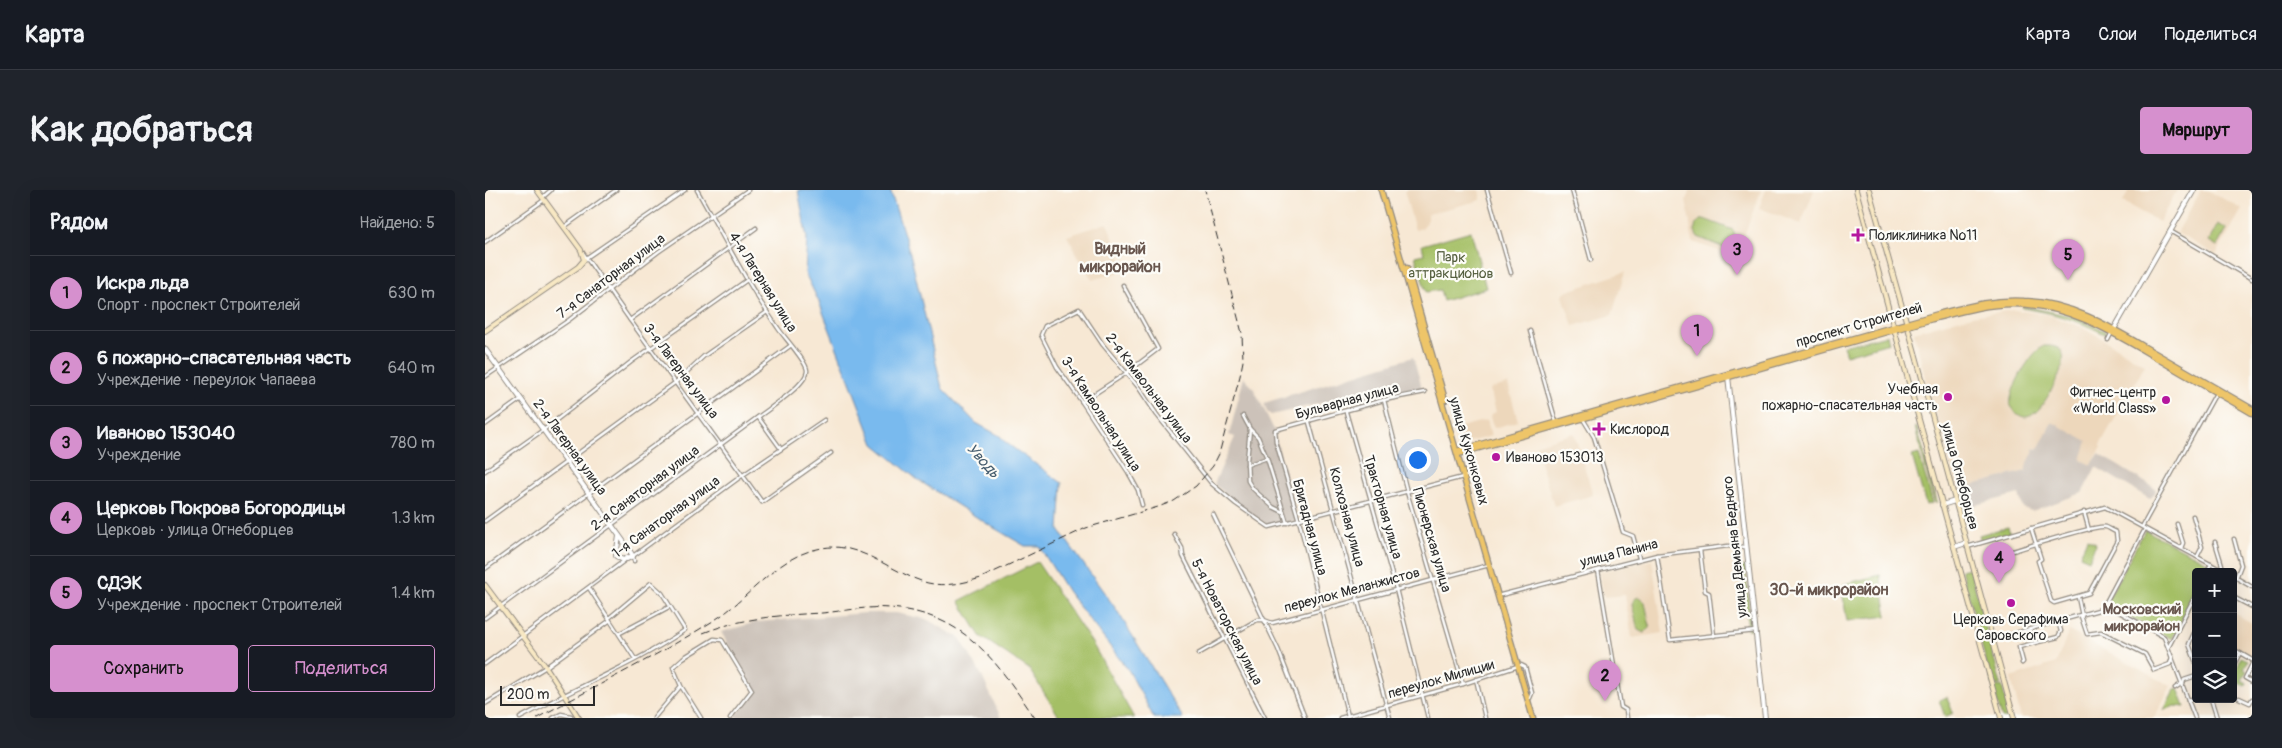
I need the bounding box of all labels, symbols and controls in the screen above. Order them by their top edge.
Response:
text: Карта [25,20,84,49]
text: Карта [2026,23,2070,46]
text: Слои [2098,23,2136,46]
text: Поделиться [2164,23,2257,46]
button: Маршрут [2140,107,2252,154]
text: Как добраться [30,108,253,152]
text: Рядом [50,209,108,236]
text: Найдено: 5 [359,213,435,233]
place label: Поликлиника №11 [1869,227,1977,244]
marker: Поликлиника №11 [1851,228,1865,242]
street label: 4-я Лагерная улица [725,229,801,335]
street label: 7-я Санаторная улица [554,230,668,322]
pin: 3 [1721,234,1753,275]
district label: Видный микрорайон [1079,239,1161,277]
pin: 5 [2052,239,2084,280]
park label: Парк аттракционов [1409,249,1494,282]
text: Искра льда [97,271,189,295]
text: 1 [63,283,69,303]
text: 630 m [388,283,435,303]
text: Спорт · проспект Строителей [97,295,301,315]
street label: проспект Строителей [1794,299,1924,351]
pin: 1 [1681,315,1713,356]
street label: 3-я Лагерная улица [640,320,722,422]
street label: 2-я Камвольная улица [1102,330,1196,446]
text: 6 пожарно-спасательная часть [97,346,351,370]
street label: 3-я Камвольная улица [1058,353,1144,475]
text: 2 [62,358,70,378]
text: 640 m [388,358,435,378]
text: Учреждение · переулок Чапаева [97,370,316,390]
street label: Бульварная улица [1294,379,1400,423]
place label: Учебная пожарно-спасательная часть [1762,381,1938,414]
place label: Фитнес-центр «World Class» [2070,384,2156,417]
marker: Учебная пожарно-спасательная часть [1942,391,1954,403]
street label: улица Куконковых [1445,394,1493,507]
marker: Фитнес-центр «World Class» [2160,394,2172,406]
street label: 2-я Лагерная улица [529,396,611,498]
street label: улица Огнеборцев [1937,420,1982,532]
text: Иваново 153040 [97,421,235,445]
place label: Кислород [1610,421,1669,438]
marker: Кислород [1592,422,1606,436]
text: 3 [62,433,70,453]
text: 780 m [390,433,435,453]
water label: Уводь [962,440,1004,482]
street label: 2-я Санаторная улица [588,442,702,534]
text: Учреждение [97,445,181,465]
your location [1405,447,1431,473]
place label: Иваново 153013 [1506,449,1604,466]
marker: Иваново 153013 [1490,451,1502,463]
street label: Тракторная улица [1360,453,1406,561]
street label: Колхозная улица [1326,465,1368,569]
street label: 1-я Санаторная улица [609,472,723,562]
street label: улица Демьяна Бедного [1719,475,1751,620]
street label: Бригадная улица [1289,477,1331,577]
street label: Пионерская улица [1409,486,1455,594]
text: Церковь Покрова Богородицы [97,496,345,520]
text: 4 [61,508,71,528]
text: 1.3 km [392,508,435,528]
text: Церковь · улица Огнеборцев [97,520,294,540]
street label: улица Панина [1577,535,1660,571]
pin: 4 [1983,542,2015,583]
street label: 5-я Новаторская улица [1188,556,1266,688]
street label: переулок Меланжистов [1282,564,1422,616]
map controls [2192,568,2237,703]
button: + [2192,568,2237,613]
text: СДЭК [97,571,142,595]
district label: 30-й микрорайон [1769,580,1889,600]
text: 5 [62,583,70,603]
text: 1.4 km [392,583,435,603]
text: Учреждение · проспект Строителей [97,595,342,615]
marker: Церковь Серафима Саровского [2005,597,2017,609]
district label: Московский микрорайон [2103,600,2181,636]
place label: Церковь Серафима Саровского [1953,611,2069,644]
button: − [2192,613,2237,658]
button: Сохранить [50,645,238,692]
button: Поделиться [248,645,435,692]
street label: переулок Милиции [1386,656,1496,702]
button: layers [2192,658,2237,703]
pin: 2 [1589,660,1621,701]
scale bar [500,683,595,706]
text: 200 m [507,686,549,703]

